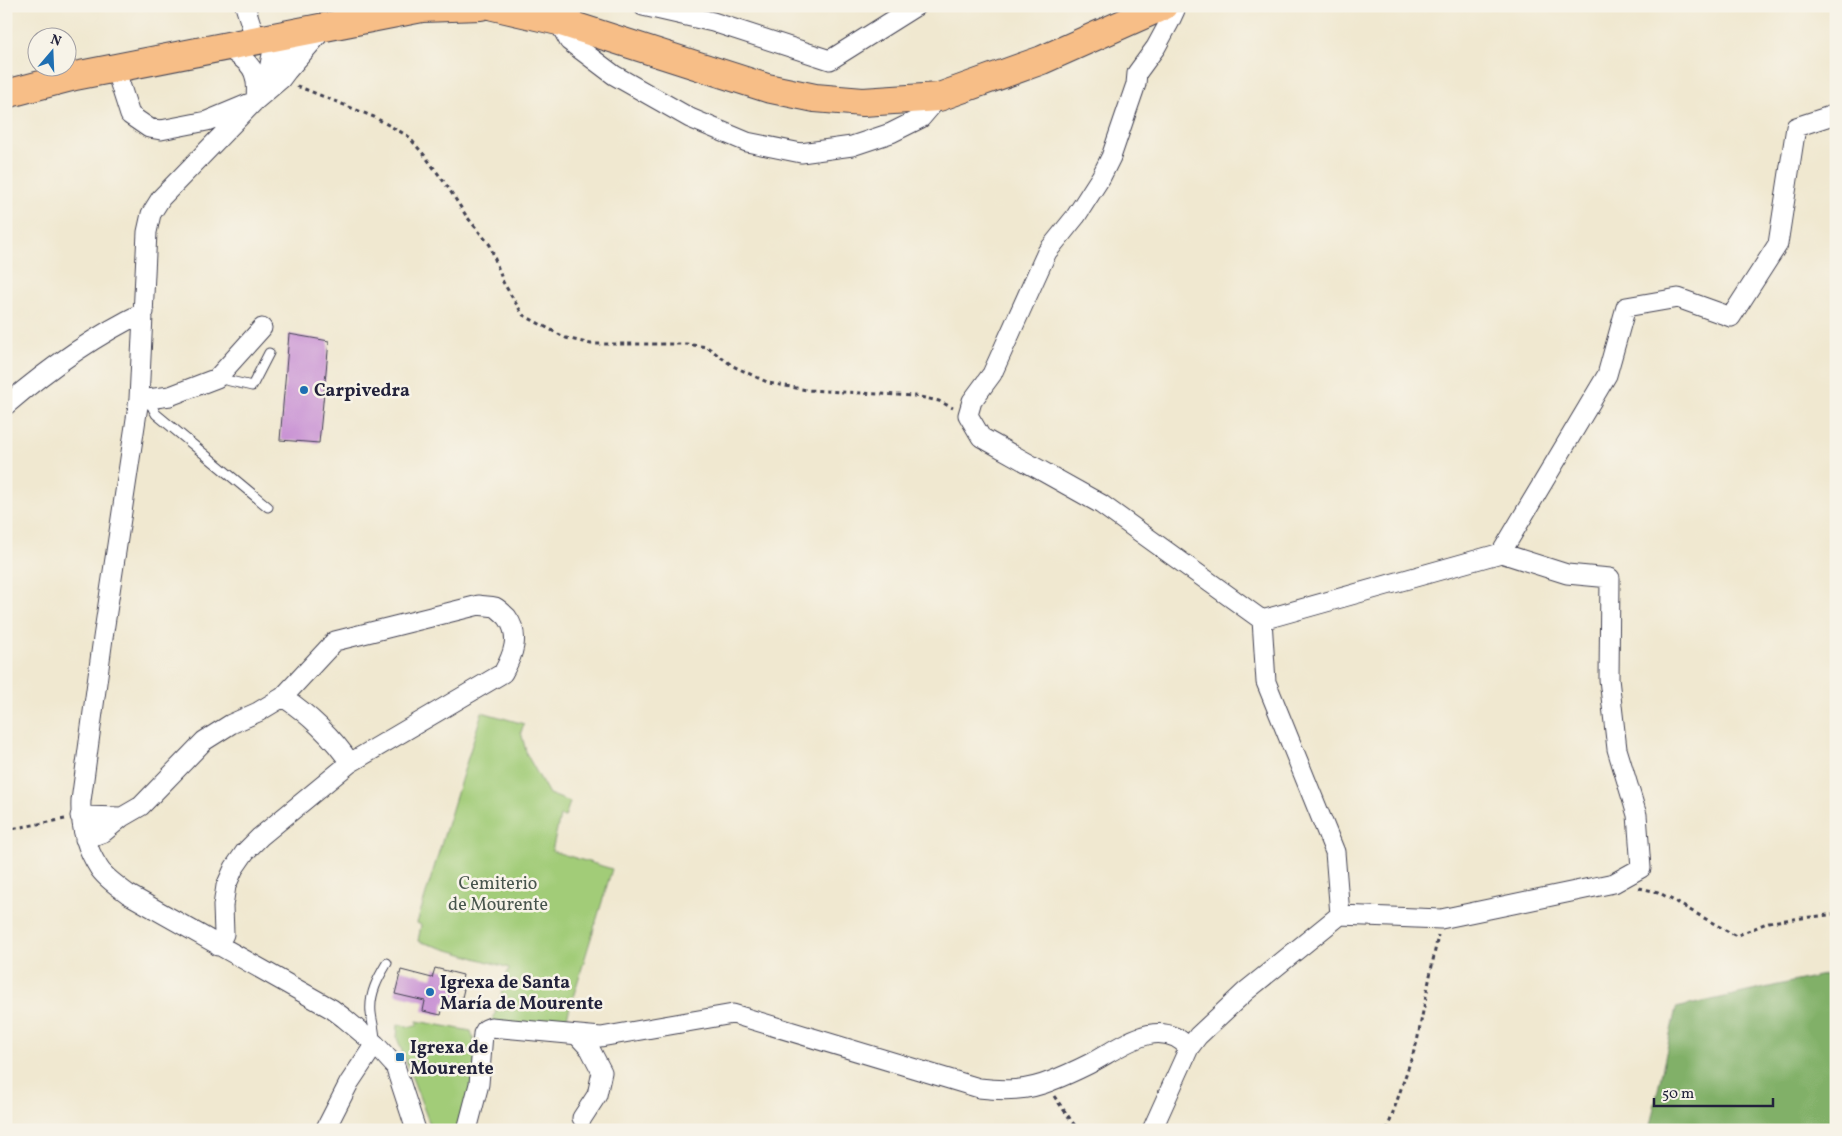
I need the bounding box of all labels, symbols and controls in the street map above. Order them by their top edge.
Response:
north arrow [28,28,78,78]
text: N [48,30,64,52]
place label: Carpivedra [314,379,410,404]
marker: Carpivedra [298,384,310,396]
park label: Cemiterio de Mourente [448,872,548,918]
place label: Igrexa de Santa María de Mourente [440,971,603,1017]
marker: Igrexa de Santa María de Mourente [424,986,436,998]
place label: Igrexa de Mourente [410,1036,494,1082]
marker: Igrexa de Mourente [394,1051,406,1063]
scale bar [1654,1076,1773,1108]
text: 50 m [1662,1084,1694,1105]

